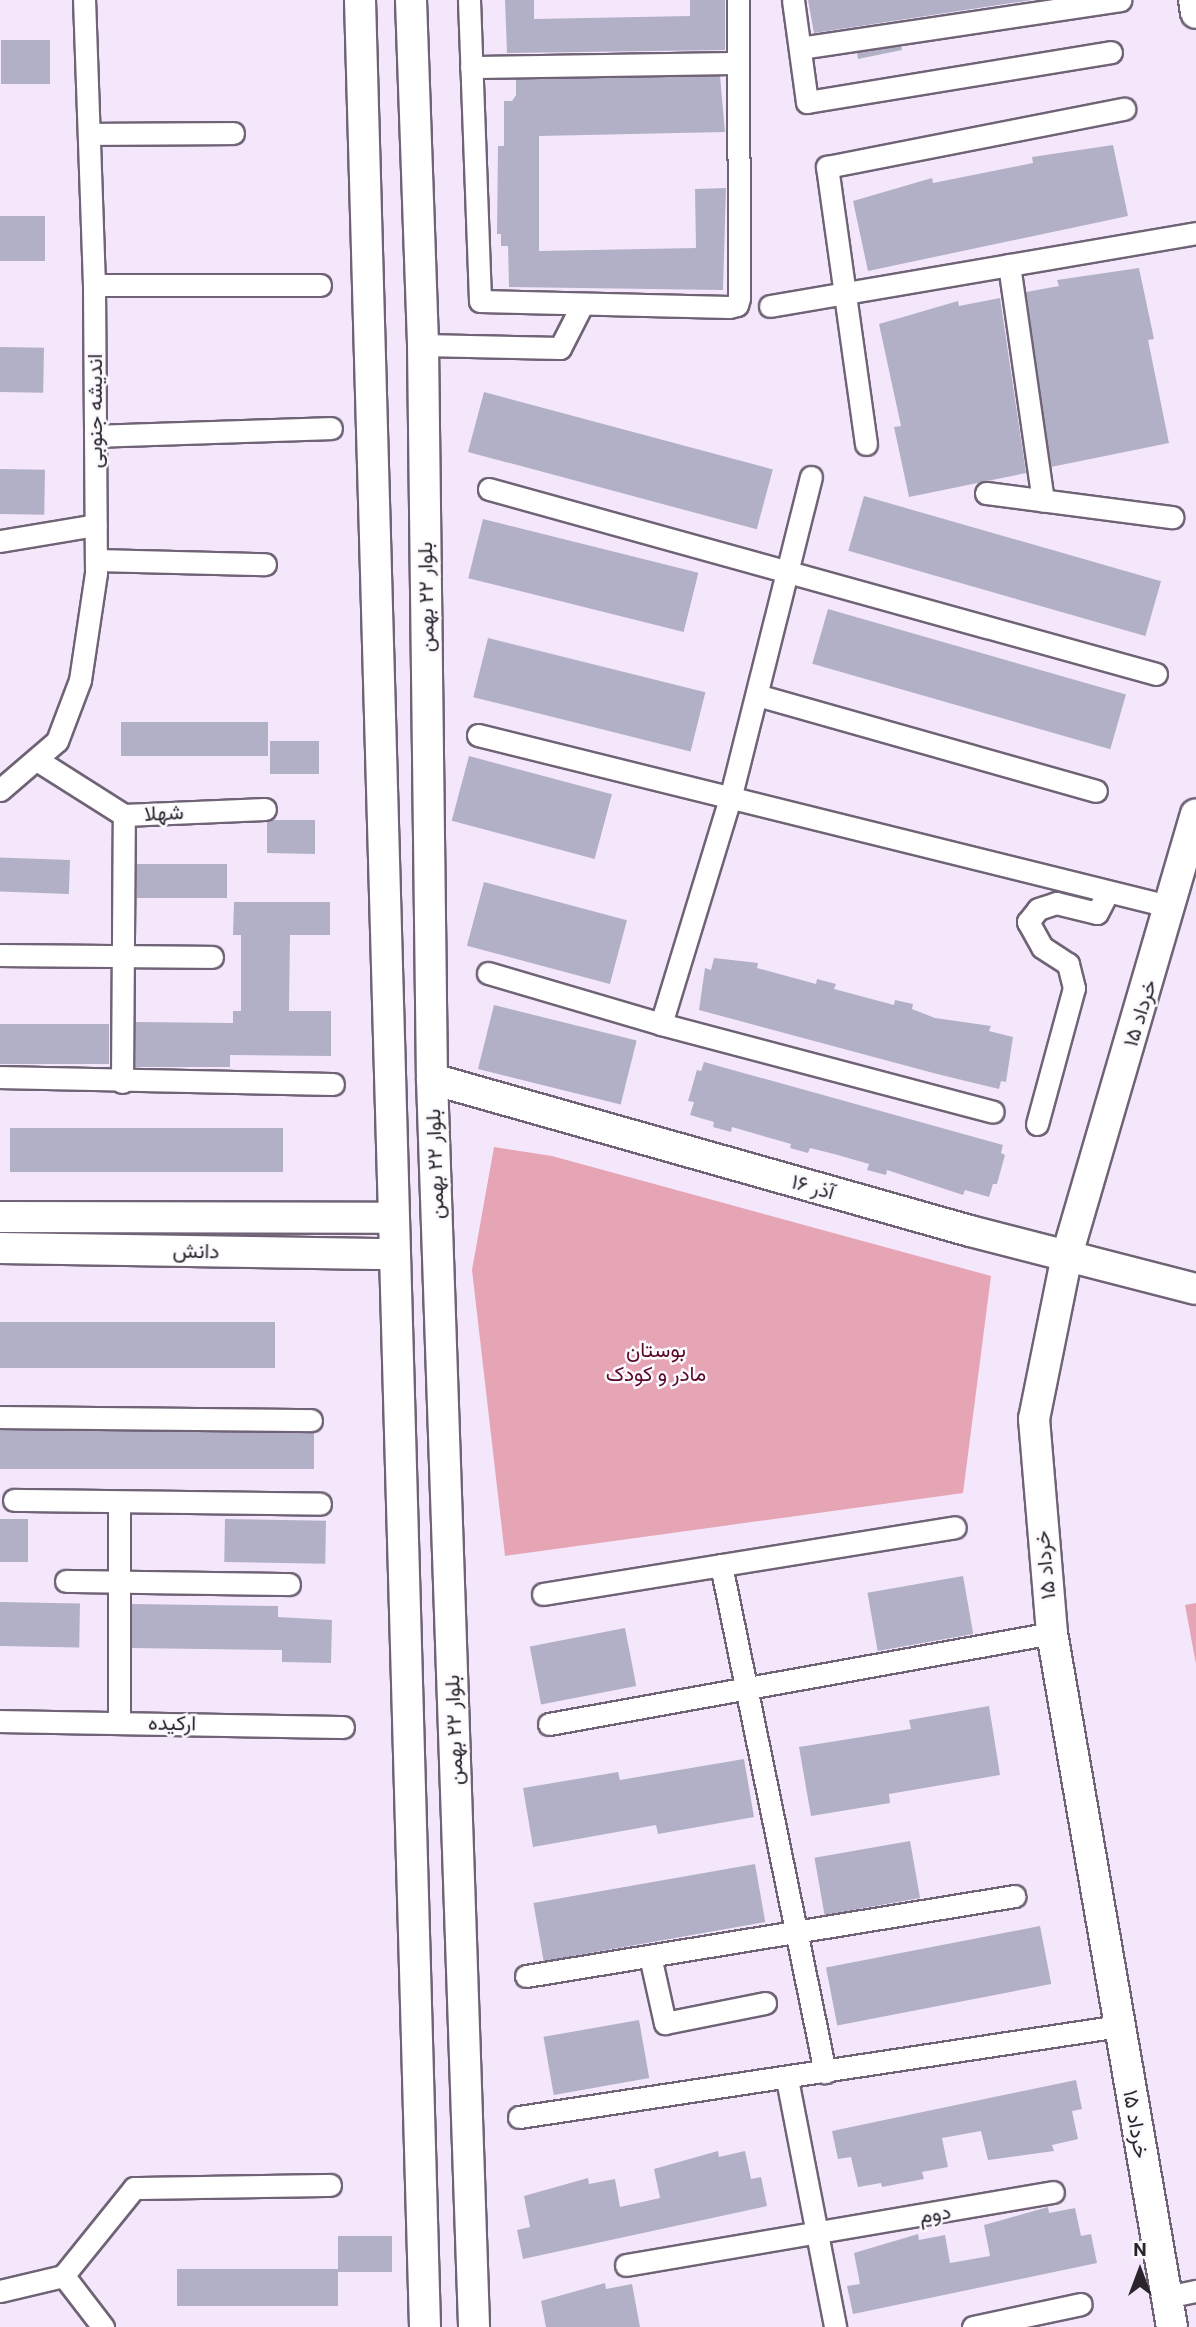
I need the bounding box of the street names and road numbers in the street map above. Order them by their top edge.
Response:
street label: اندیشه جنوبی [82,354,108,468]
street label: بلوار ۲۲ بهمن [412,542,440,652]
street label: شهلا [144,799,184,827]
street label: ۱۵ خرداد [1118,976,1162,1050]
street label: بلوار ۲۲ بهمن [420,1108,450,1220]
street label: ۱۶ آذر [789,1169,837,1205]
street label: دانش [172,1238,220,1264]
street label: ۱۵ خرداد [1029,1529,1061,1601]
street label: بلوار ۲۲ بهمن [439,1674,469,1786]
street label: ارکیده [148,1710,196,1736]
street label: ۱۵ خرداد [1118,2088,1154,2160]
street label: دوم [917,2199,953,2229]

